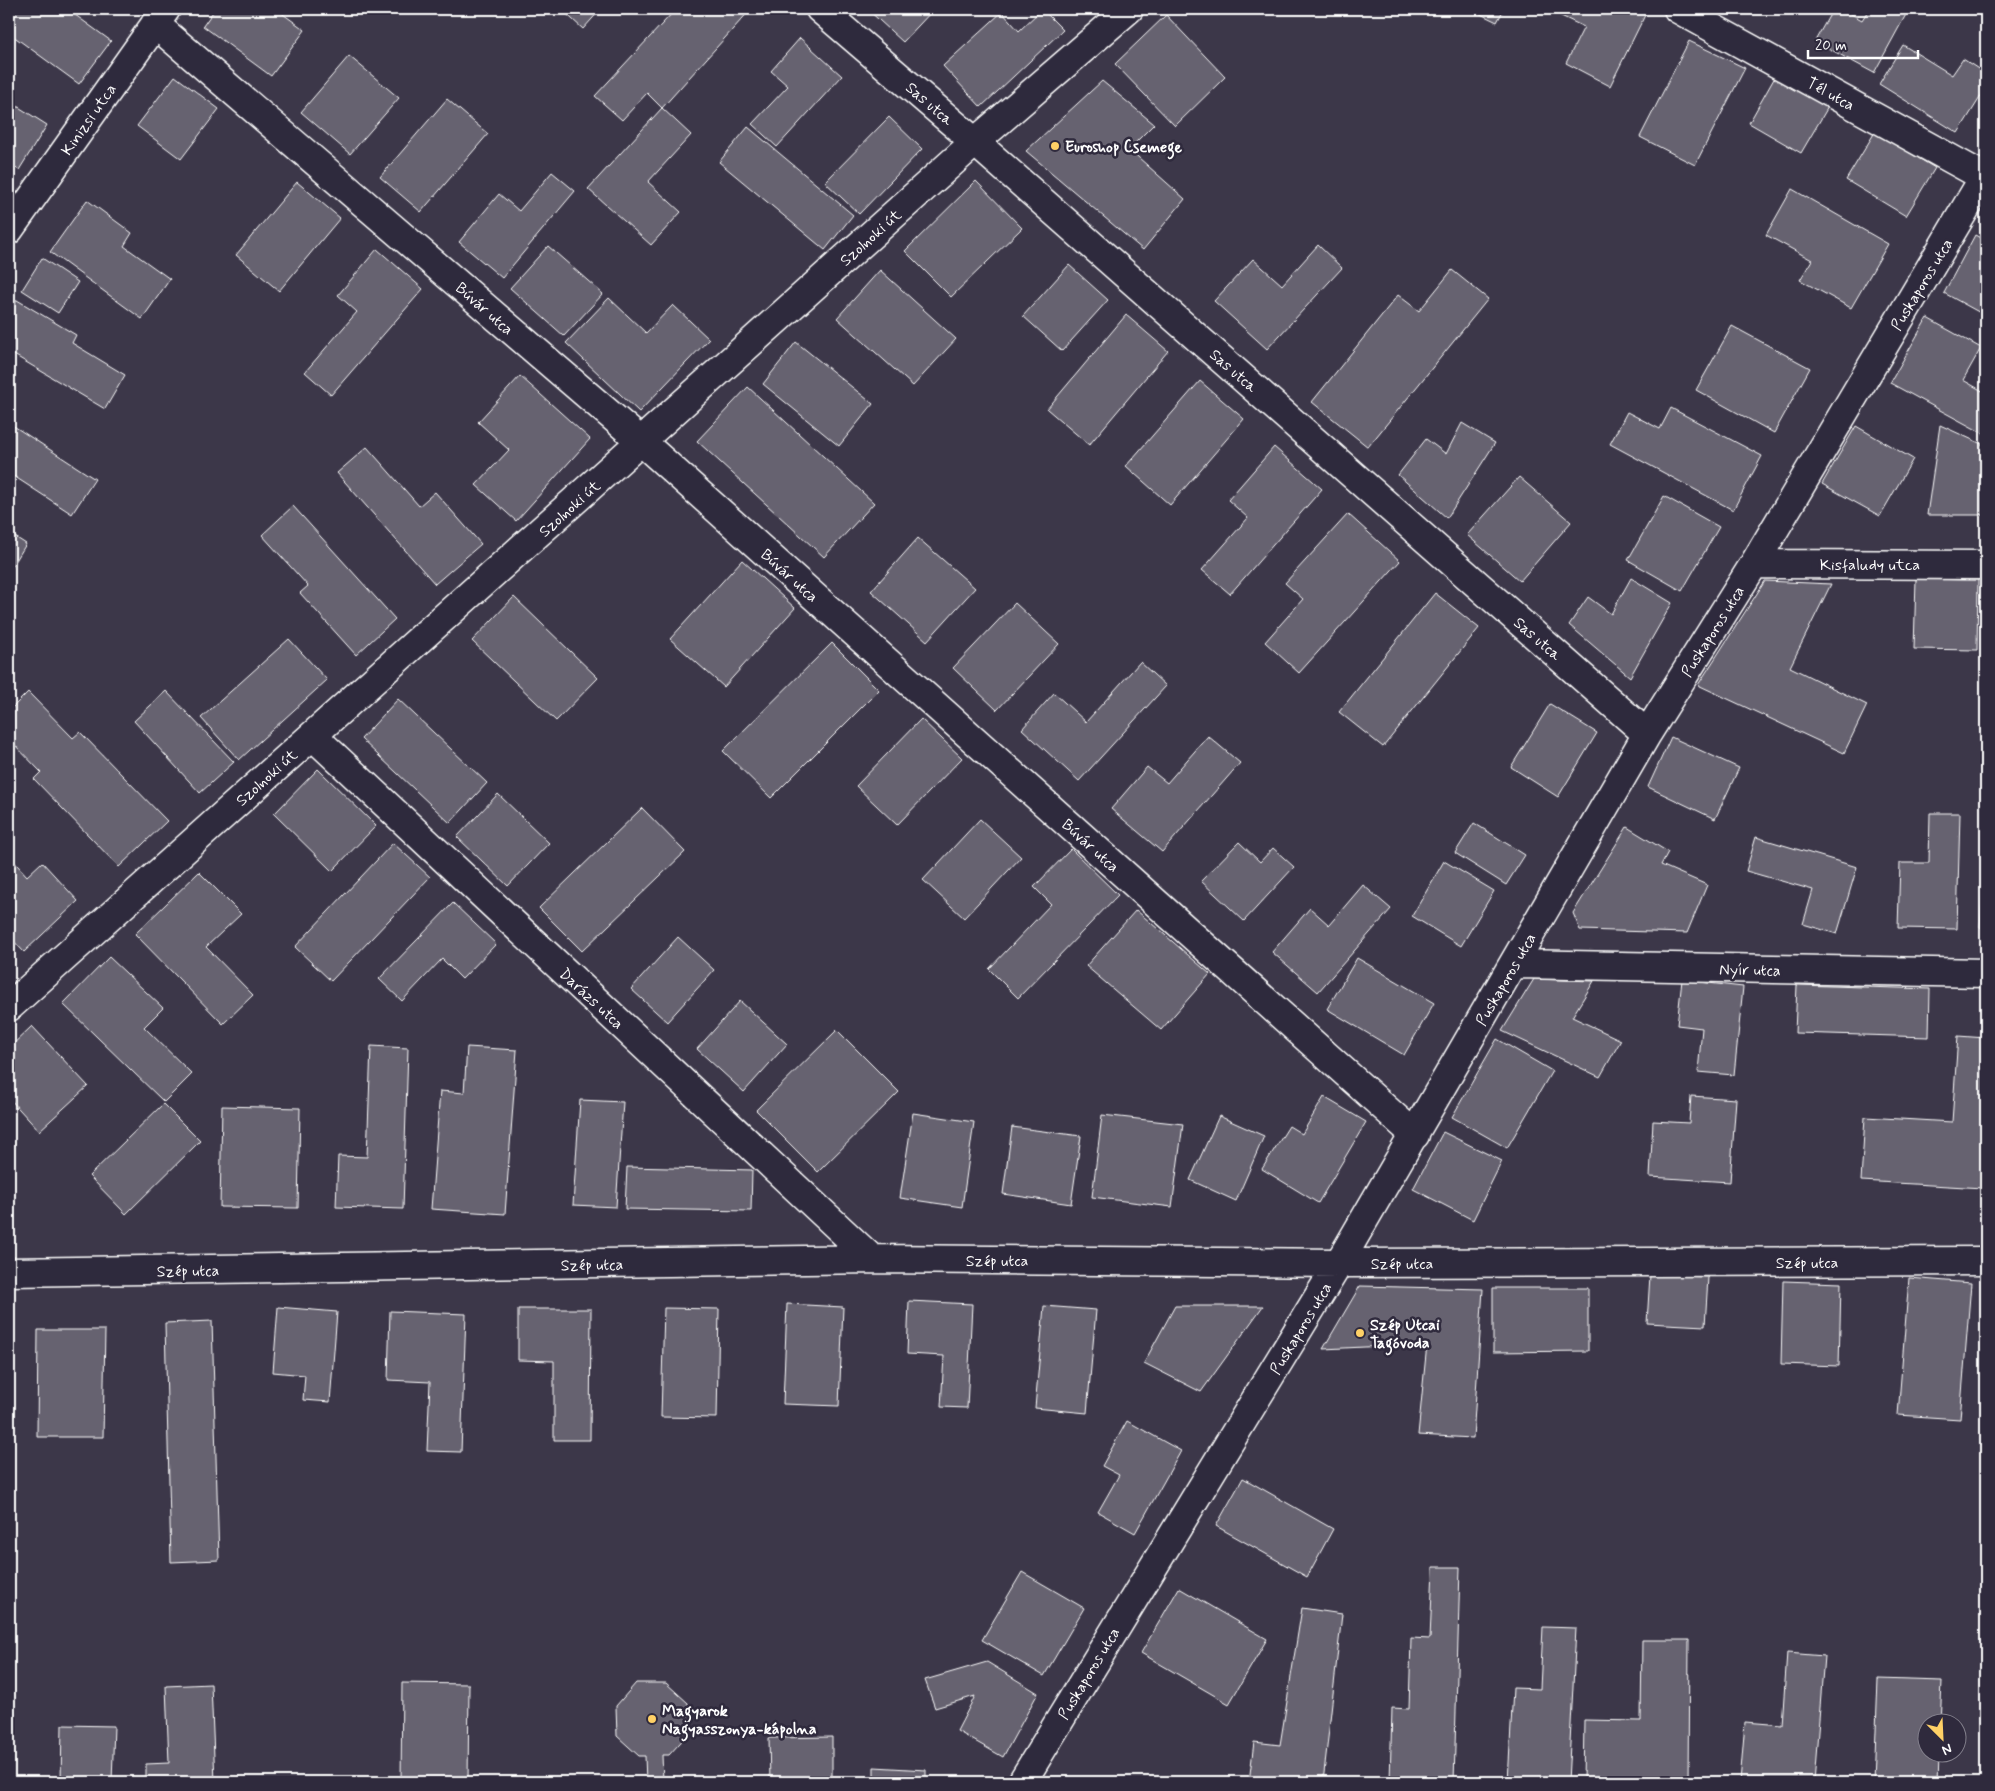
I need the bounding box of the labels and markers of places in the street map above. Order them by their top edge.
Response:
place label: Euroshop Csemege [1065,137,1183,160]
marker: Euroshop Csemege [1049,140,1061,152]
place label: Szép Utcai Tagóvoda [1370,1315,1440,1356]
marker: Szép Utcai Tagóvoda [1354,1327,1366,1339]
place label: Magyarok Nagyasszonya-kápolna [662,1701,817,1742]
marker: Magyarok Nagyasszonya-kápolna [646,1713,658,1725]

